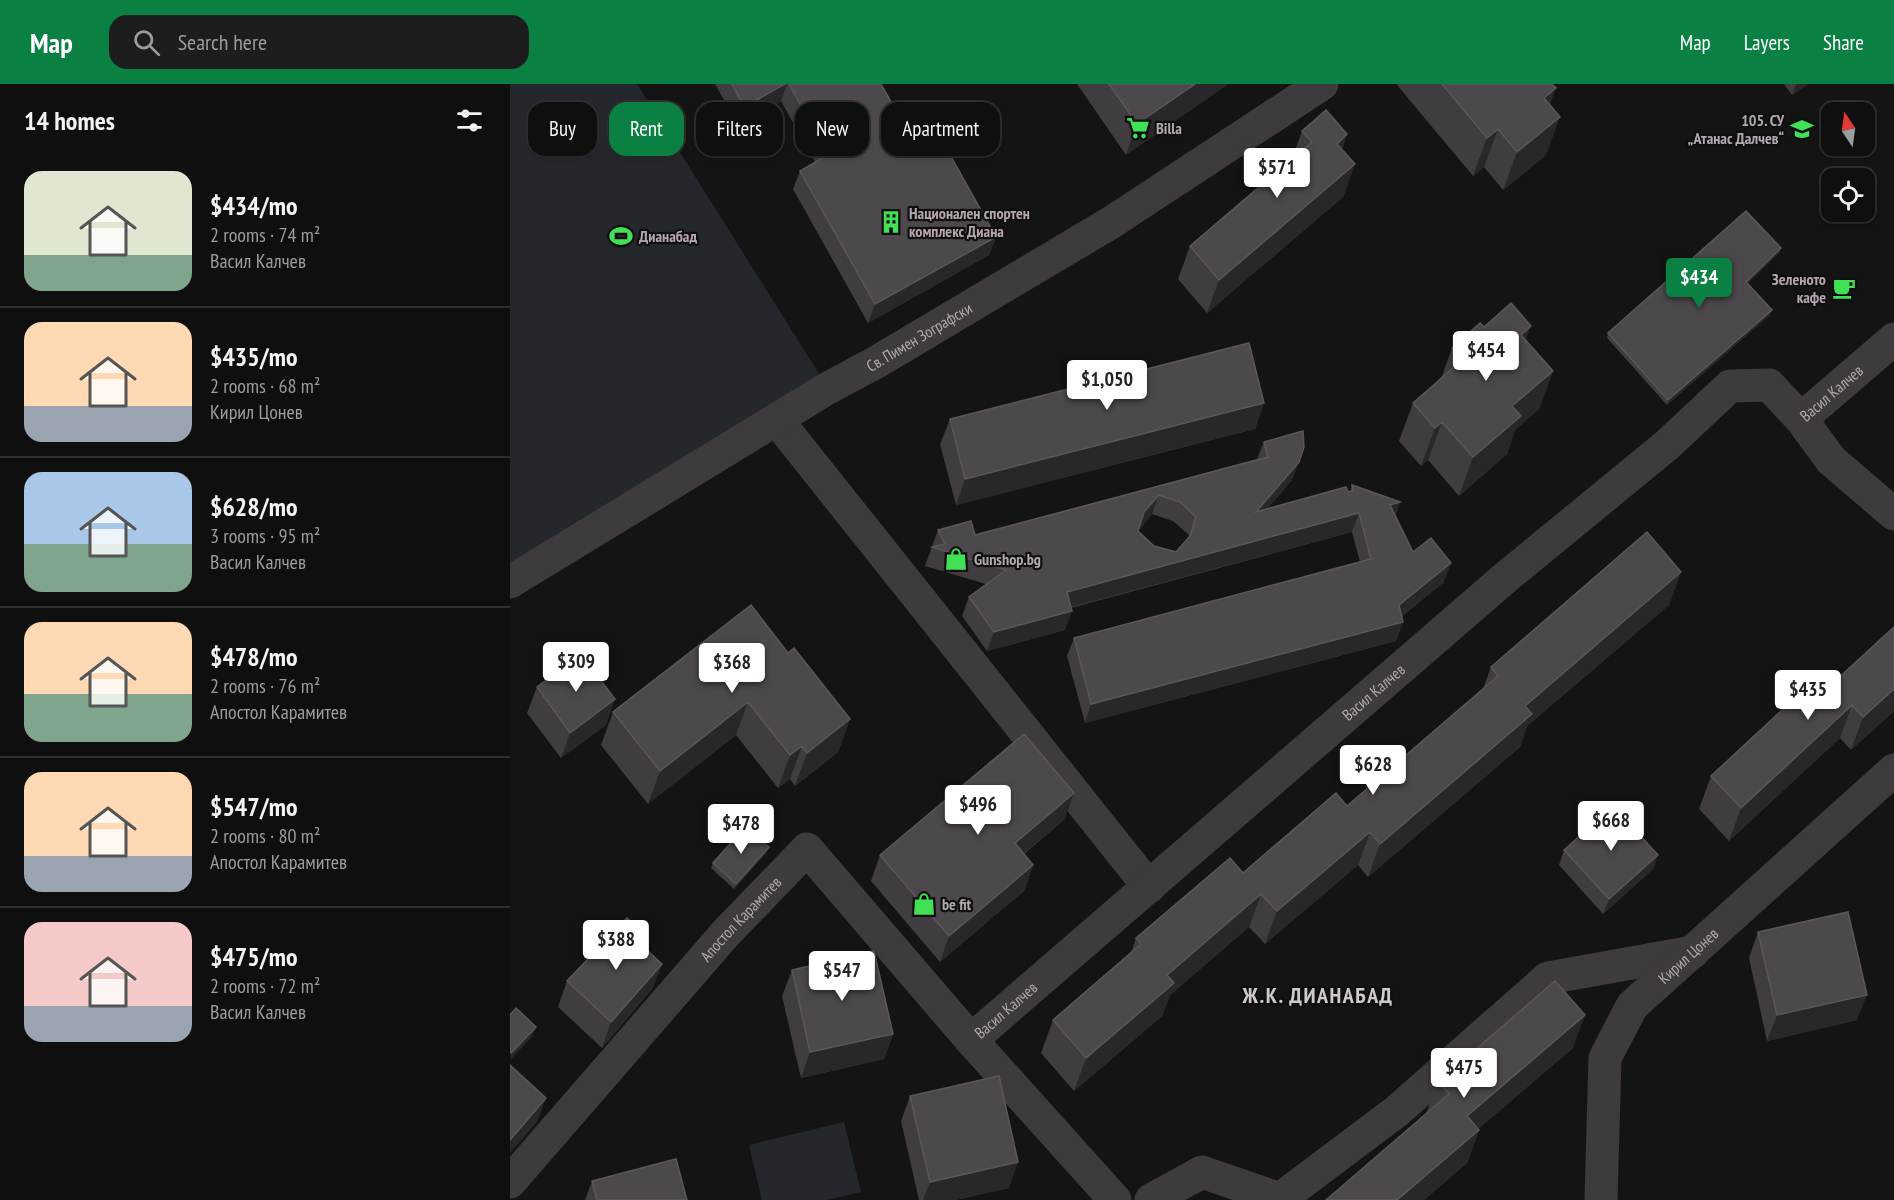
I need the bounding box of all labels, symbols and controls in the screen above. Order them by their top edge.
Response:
search box [109,15,529,69]
text: Map [30,24,73,61]
icon: search [130,26,163,59]
text: Search here [178,28,267,56]
text: Map [1680,29,1711,56]
text: Layers [1744,29,1790,56]
text: Share [1823,29,1864,56]
chip: Buy [528,102,597,156]
chip: Rent [609,102,684,156]
chip: Filters [696,102,783,156]
chip: New [795,102,869,156]
chip: Apartment [881,102,1000,156]
north arrow [1821,102,1875,156]
map controls [1821,102,1875,222]
text: 14 homes [24,104,115,137]
icon: filters [453,104,486,137]
place label: 105. СУ „Атанас Далчев“ [1688,110,1785,148]
supermarket icon: Billa [1125,115,1151,141]
school or university icon: 105. СУ „Атанас Далчев“ [1789,116,1815,142]
place label: Billa [1156,118,1182,138]
pin: $571 [1241,148,1313,199]
text: $571 [1258,154,1296,180]
button: locate [1821,168,1875,222]
text: $434/mo [210,189,298,222]
icon: home [72,195,144,267]
place label: Национален спортен комплекс Диана [909,203,1030,241]
building icon: Национален спортен комплекс Диана [878,209,904,235]
text: 2 rooms · 74 m² [210,222,320,248]
sports icon: Дианабад [608,223,634,249]
place label: Дианабад [639,226,697,246]
text: Васил Калчев [210,248,306,274]
pin: $434 [1663,258,1735,309]
text: $434 [1680,264,1718,290]
place label: Зеленото кафе [1772,269,1826,307]
cafe icon: Зеленото кафе [1831,275,1857,301]
street label: Св. Пимен Зографски [863,298,976,376]
pin: $454 [1450,331,1522,382]
text: $454 [1467,337,1505,363]
text: $435/mo [210,340,298,373]
icon: home [72,346,144,418]
pin: $1,050 [1058,360,1156,411]
street label: Васил Калчев [1796,360,1867,426]
text: $1,050 [1081,366,1133,392]
text: 2 rooms · 68 m² [210,373,320,399]
text: Кирил Цонев [210,399,303,425]
text: $628/mo [210,490,298,523]
icon: home [72,496,144,568]
text: 3 rooms · 95 m² [210,523,320,549]
shop icon: Gunshop.bg [943,546,969,572]
text: Васил Калчев [210,549,306,575]
place label: Gunshop.bg [974,549,1041,569]
text: $478/mo [210,640,298,673]
pin: $309 [540,642,612,693]
pin: $368 [696,643,768,694]
icon: home [72,646,144,718]
text: $309 [557,648,595,674]
text: $368 [713,649,751,675]
street label: Васил Калчев [1338,659,1409,725]
pin: $435 [1772,670,1844,721]
text: 2 rooms · 76 m² [210,673,320,699]
text: $435 [1789,676,1827,702]
text: Апостол Карамитев [210,699,347,725]
pin: $628 [1337,745,1409,796]
text: $628 [1354,751,1392,777]
pin: $496 [942,785,1014,836]
text: $547/mo [210,790,298,823]
text: $496 [959,791,997,817]
icon: home [72,796,144,868]
pin: $668 [1575,801,1647,852]
pin: $478 [705,804,777,855]
text: $668 [1592,807,1630,833]
text: $478 [722,810,760,836]
text: 2 rooms · 80 m² [210,823,320,849]
text: Апостол Карамитев [210,849,347,875]
street label: Апостол Карамитев [696,872,785,966]
shop icon: be fit [911,891,937,917]
place label: be fit [942,894,972,914]
pin: $388 [580,920,652,971]
street label: Кирил Цонев [1654,923,1722,988]
text: $388 [597,926,635,952]
text: $475/mo [210,940,298,973]
icon: home [72,946,144,1018]
pin: $547 [806,951,878,1002]
text: $547 [823,957,861,983]
text: 2 rooms · 72 m² [210,973,320,999]
street label: Васил Калчев [970,977,1041,1043]
district label: Ж.К. ДИАНАБАД [1242,981,1393,1009]
text: Васил Калчев [210,999,306,1025]
pin: $475 [1428,1048,1500,1099]
text: $475 [1445,1054,1483,1080]

